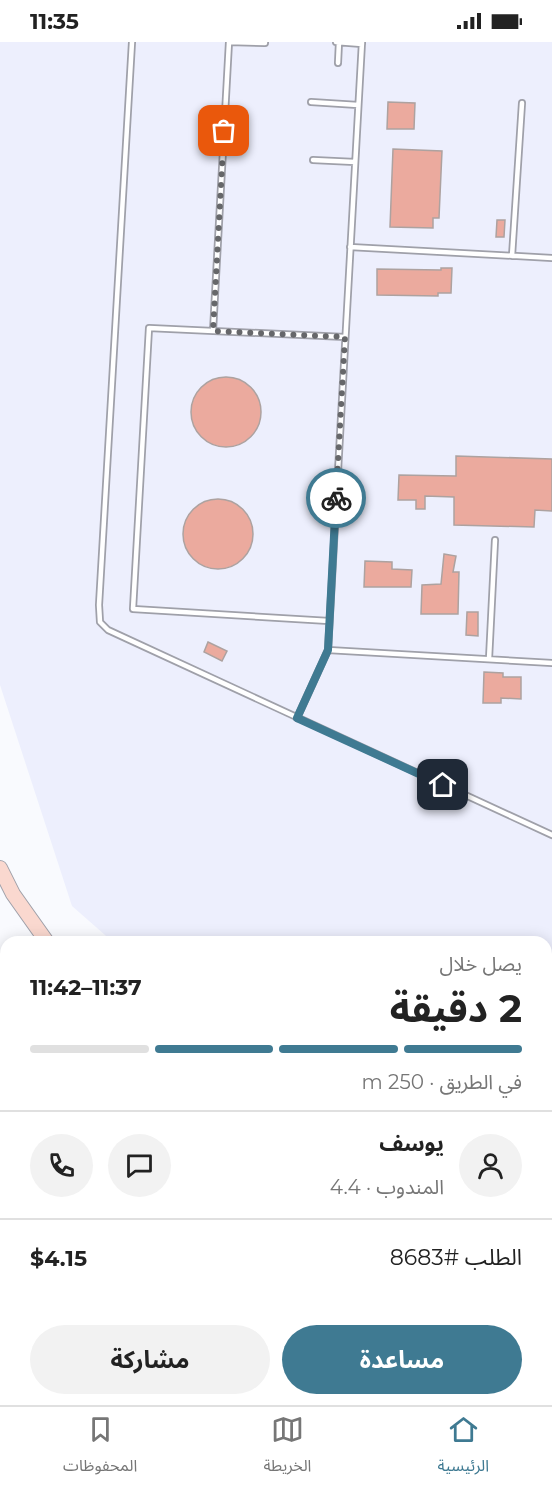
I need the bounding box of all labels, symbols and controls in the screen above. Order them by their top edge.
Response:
text: 11:35 [30,8,79,35]
pin [198,105,249,156]
icon: bag [207,114,240,147]
courier [306,468,366,528]
icon: bike [320,482,353,515]
pin [417,759,468,810]
icon: home [426,768,459,801]
text: يصل خلال [440,952,522,976]
text: 11:37–11:42 [30,974,142,1001]
text: 2 دقيقة [390,984,522,1032]
text: في الطريق · 250 m [362,1070,522,1094]
text: يوسف [379,1130,444,1157]
button: phone [30,1134,93,1197]
button: chat [108,1134,171,1197]
button: person [459,1134,522,1197]
text: المندوب · 4.4 [330,1175,444,1199]
text: الطلب #8683 [390,1244,522,1271]
text: $4.15 [30,1245,87,1272]
button: مشاركة [30,1325,270,1394]
button: مساعدة [282,1325,522,1394]
tab: المحفوظات [63,1413,137,1483]
tab: الخريطة [263,1413,311,1483]
tab: الرئيسية [438,1413,489,1483]

